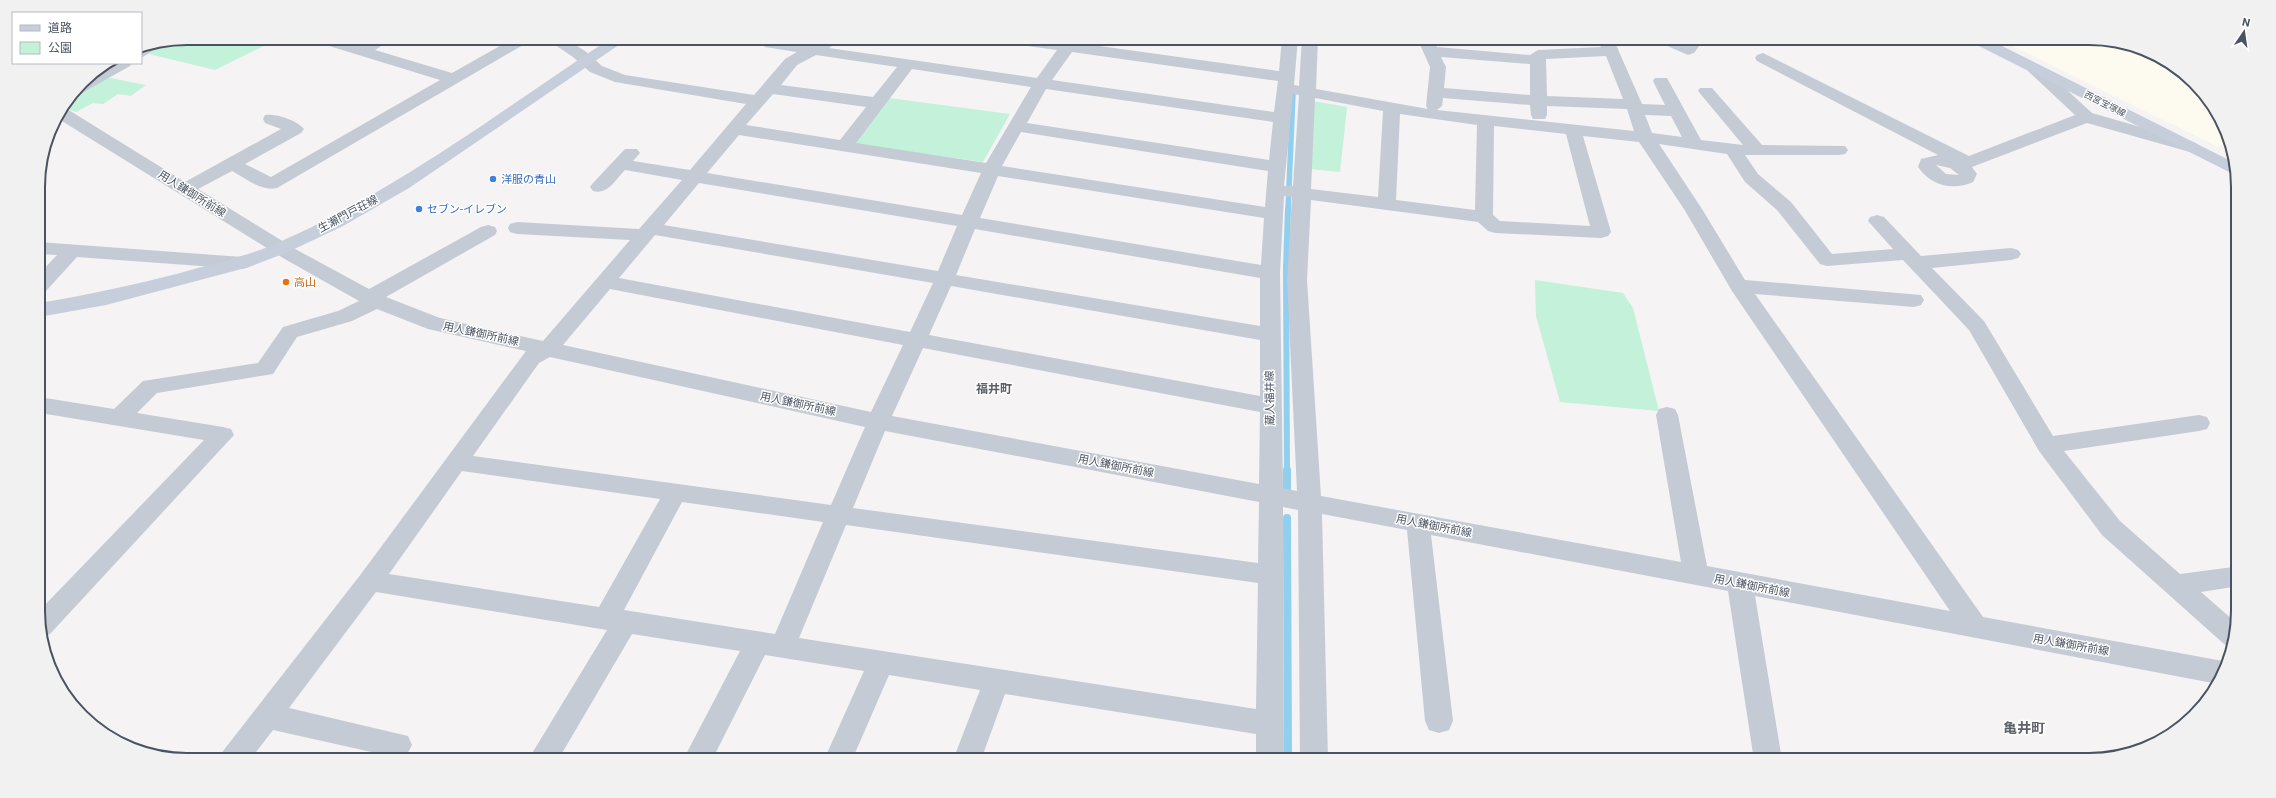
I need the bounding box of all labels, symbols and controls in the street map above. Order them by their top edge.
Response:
legend [12,12,142,64]
north arrow [2224,12,2264,52]
text: N [2241,16,2252,30]
text: 道路 [48,21,72,35]
text: 公園 [48,41,72,55]
street label: 西宮宝塚線 [2083,89,2128,119]
street label: 用人鎌御所前線 [156,168,228,220]
place label: 洋服の青山 [501,173,556,186]
marker: 洋服の青山 [488,174,498,184]
street label: 生瀬門戸荘線 [316,193,380,235]
place label: セブン-イレブン [427,203,507,216]
marker: セブン-イレブン [414,204,424,214]
place label: 高山 [294,276,316,289]
marker: 高山 [281,277,291,287]
street label: 用人鎌御所前線 [442,320,520,348]
street label: 蔵人福井線 [1263,370,1277,426]
district label: 福井町 [976,382,1012,396]
street label: 用人鎌御所前線 [759,390,837,418]
street label: 用人鎌御所前線 [1077,452,1155,480]
street label: 用人鎌御所前線 [1395,512,1473,540]
street label: 用人鎌御所前線 [1713,572,1791,600]
street label: 用人鎌御所前線 [2032,632,2110,658]
district label: 亀井町 [2003,720,2045,736]

